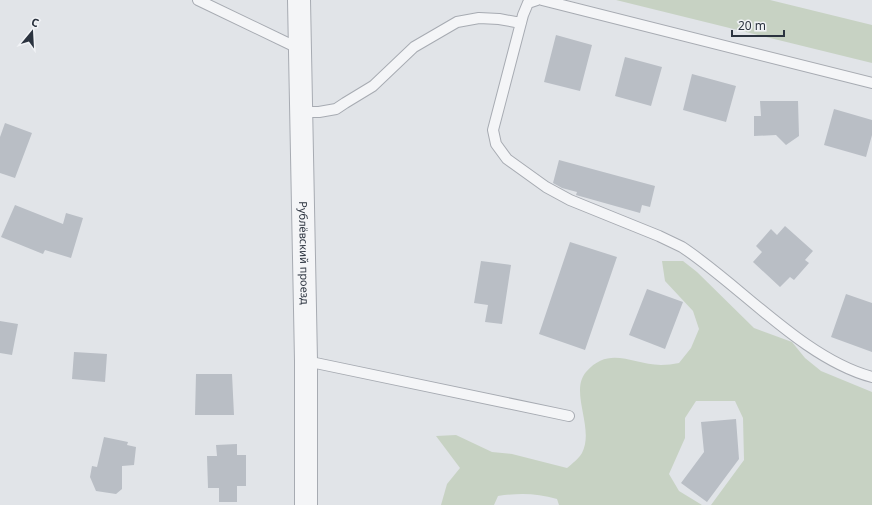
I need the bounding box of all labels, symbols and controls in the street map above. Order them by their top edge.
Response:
north arrow [12,12,52,52]
scale bar [732,12,784,38]
text: С [30,14,41,30]
text: 20 m [738,17,766,34]
street label: Рублёвский проезд [296,201,313,305]

